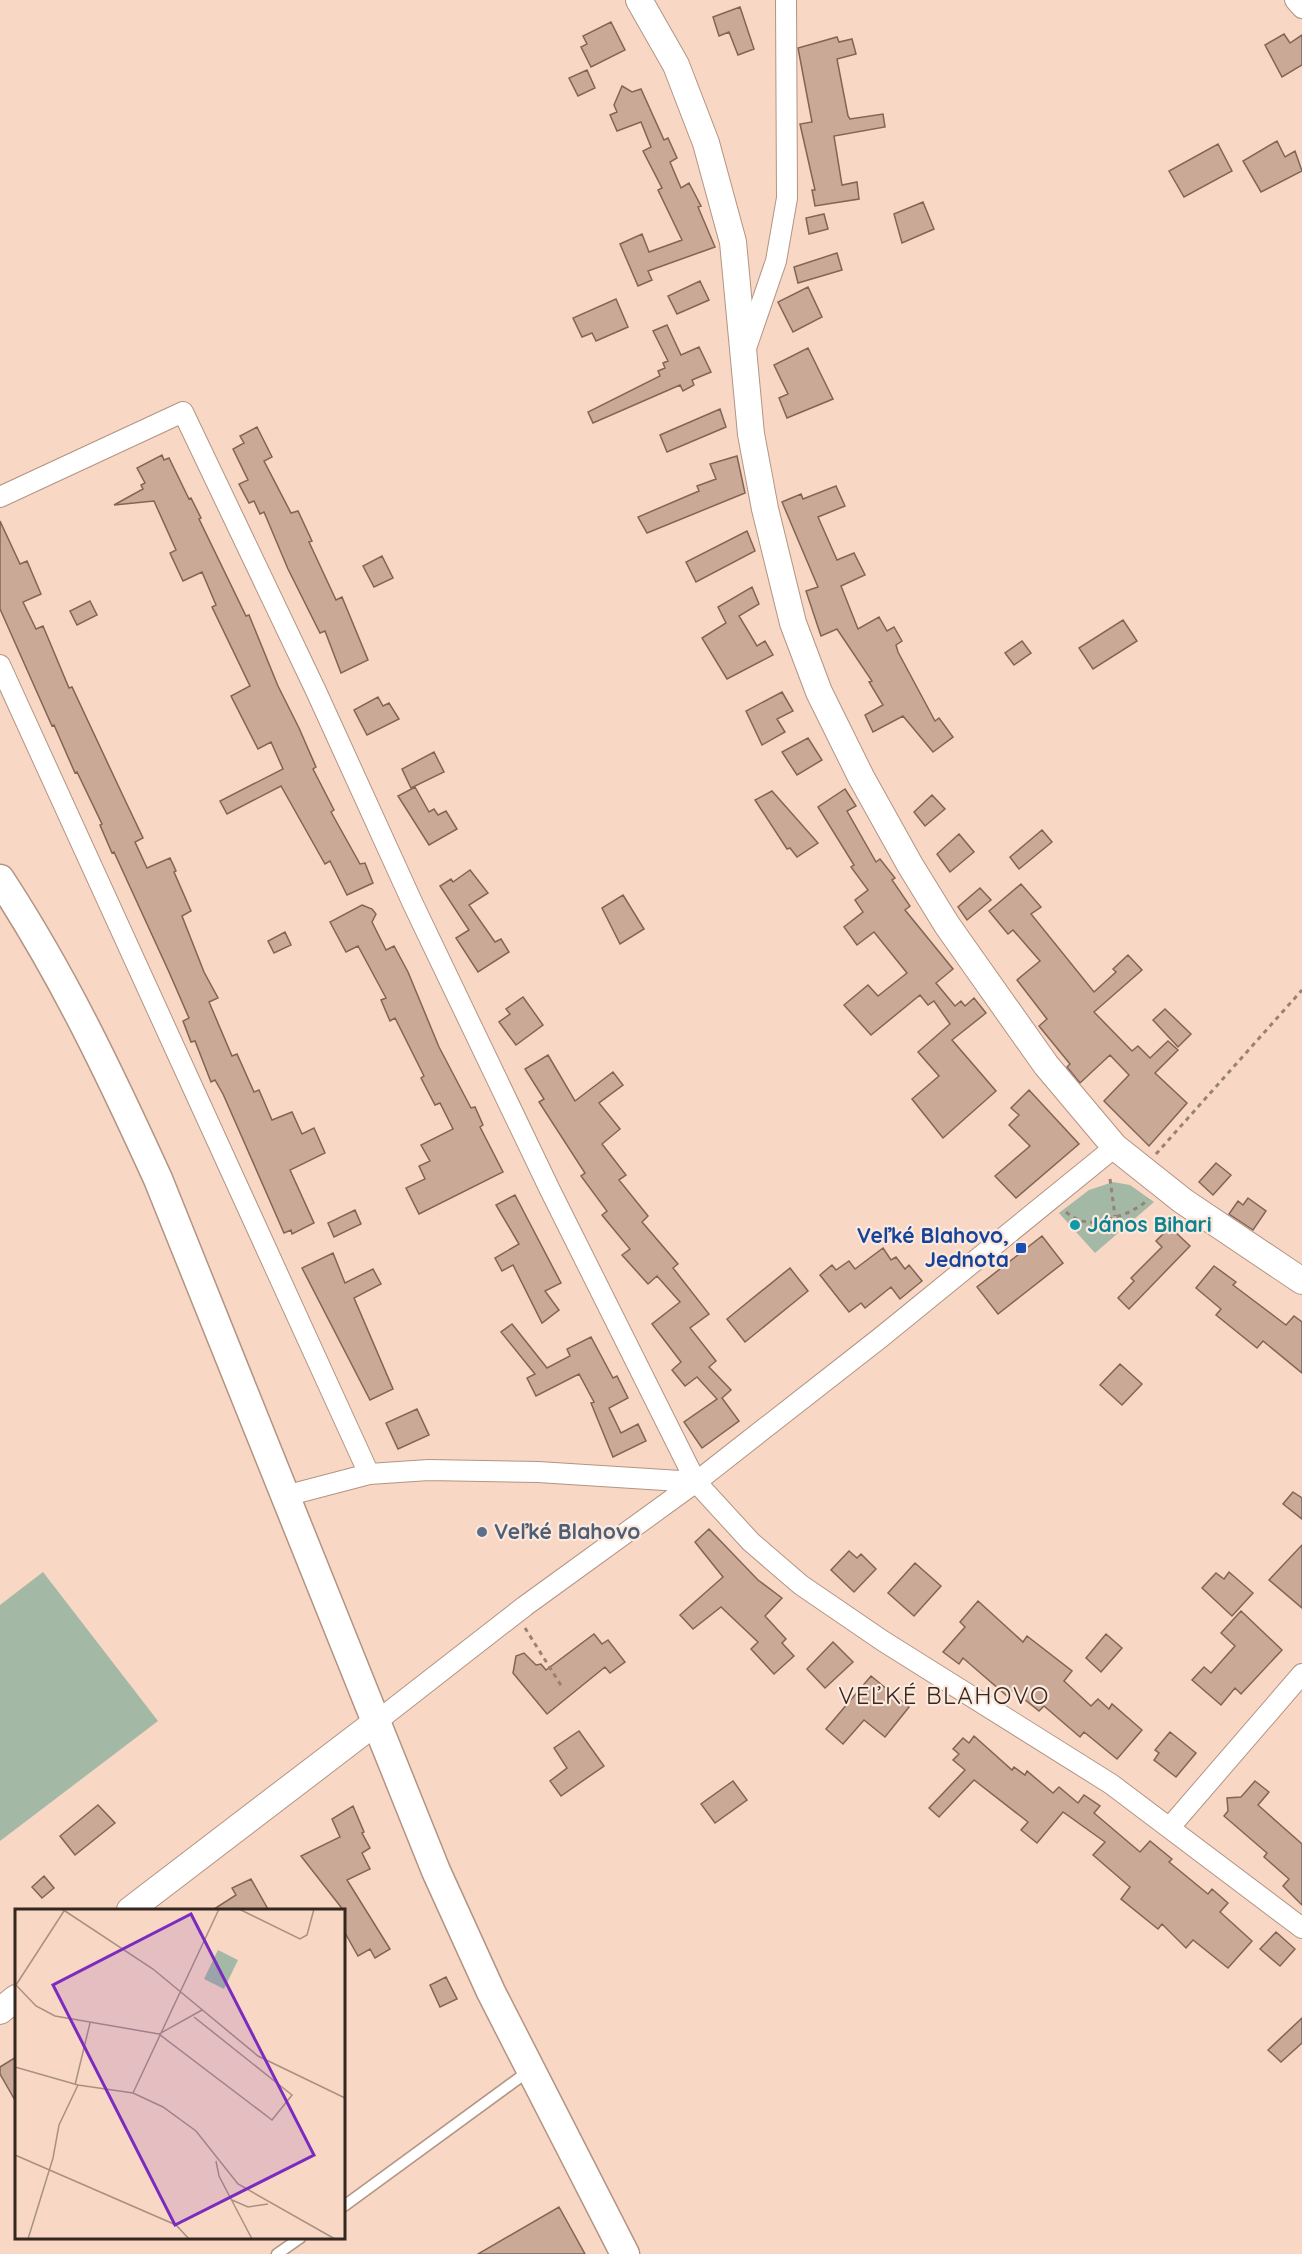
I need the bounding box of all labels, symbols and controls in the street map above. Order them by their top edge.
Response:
place label: János Bihari [1087,1211,1212,1237]
marker: János Bihari [1068,1218,1082,1232]
place label: Veľké Blahovo, Jednota [857,1222,1009,1272]
marker: Veľké Blahovo, Jednota [1014,1241,1028,1255]
place label: Veľké Blahovo [494,1518,640,1544]
marker: Veľké Blahovo [475,1525,489,1539]
district label: VEĽKÉ BLAHOVO [838,1680,1050,1710]
inset map [15,1909,345,2239]

